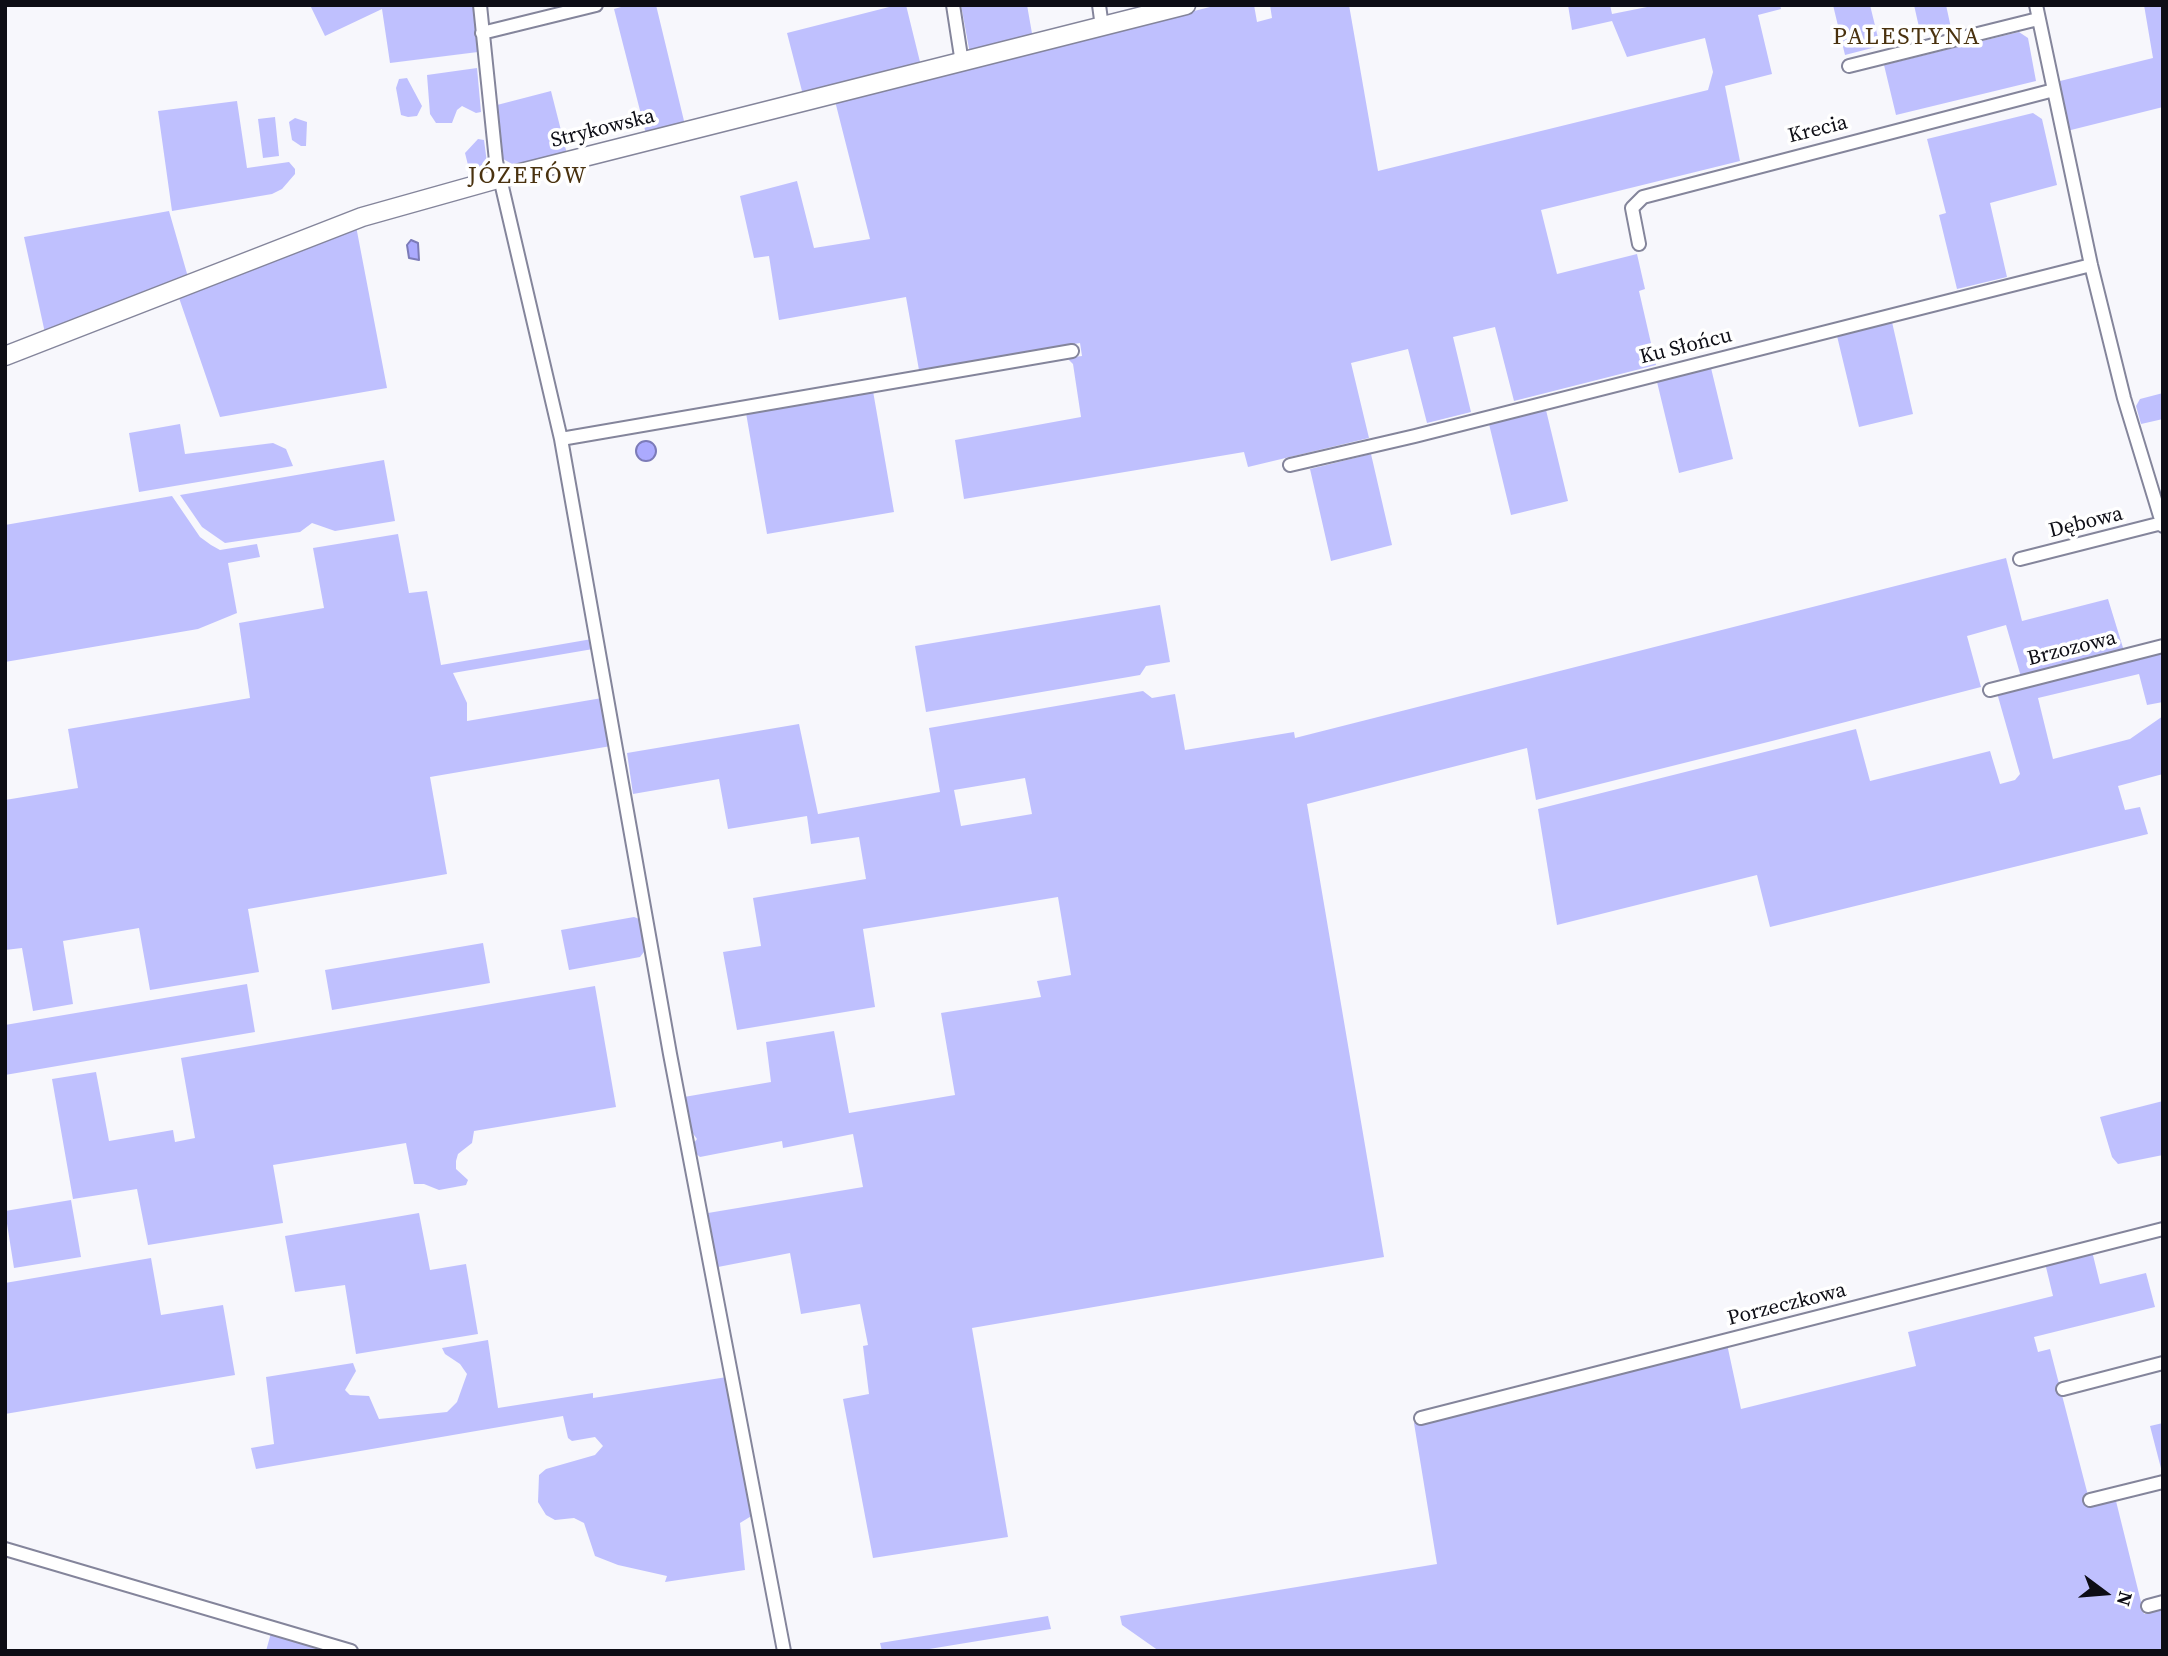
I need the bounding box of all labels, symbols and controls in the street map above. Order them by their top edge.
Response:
district label: PALESTYNA [1834,24,1980,52]
street label: Strykowska [548,104,658,154]
street label: Krecia [1786,110,1850,150]
district label: JÓZEFÓW [469,163,587,191]
street label: Ku Słońcu [1637,323,1735,371]
street label: Dębowa [2046,502,2126,544]
street label: Brzozowa [2025,626,2119,672]
street label: Porzeczkowa [1725,1278,1849,1332]
north arrow [2070,1558,2140,1628]
text: N [2111,1589,2140,1609]

